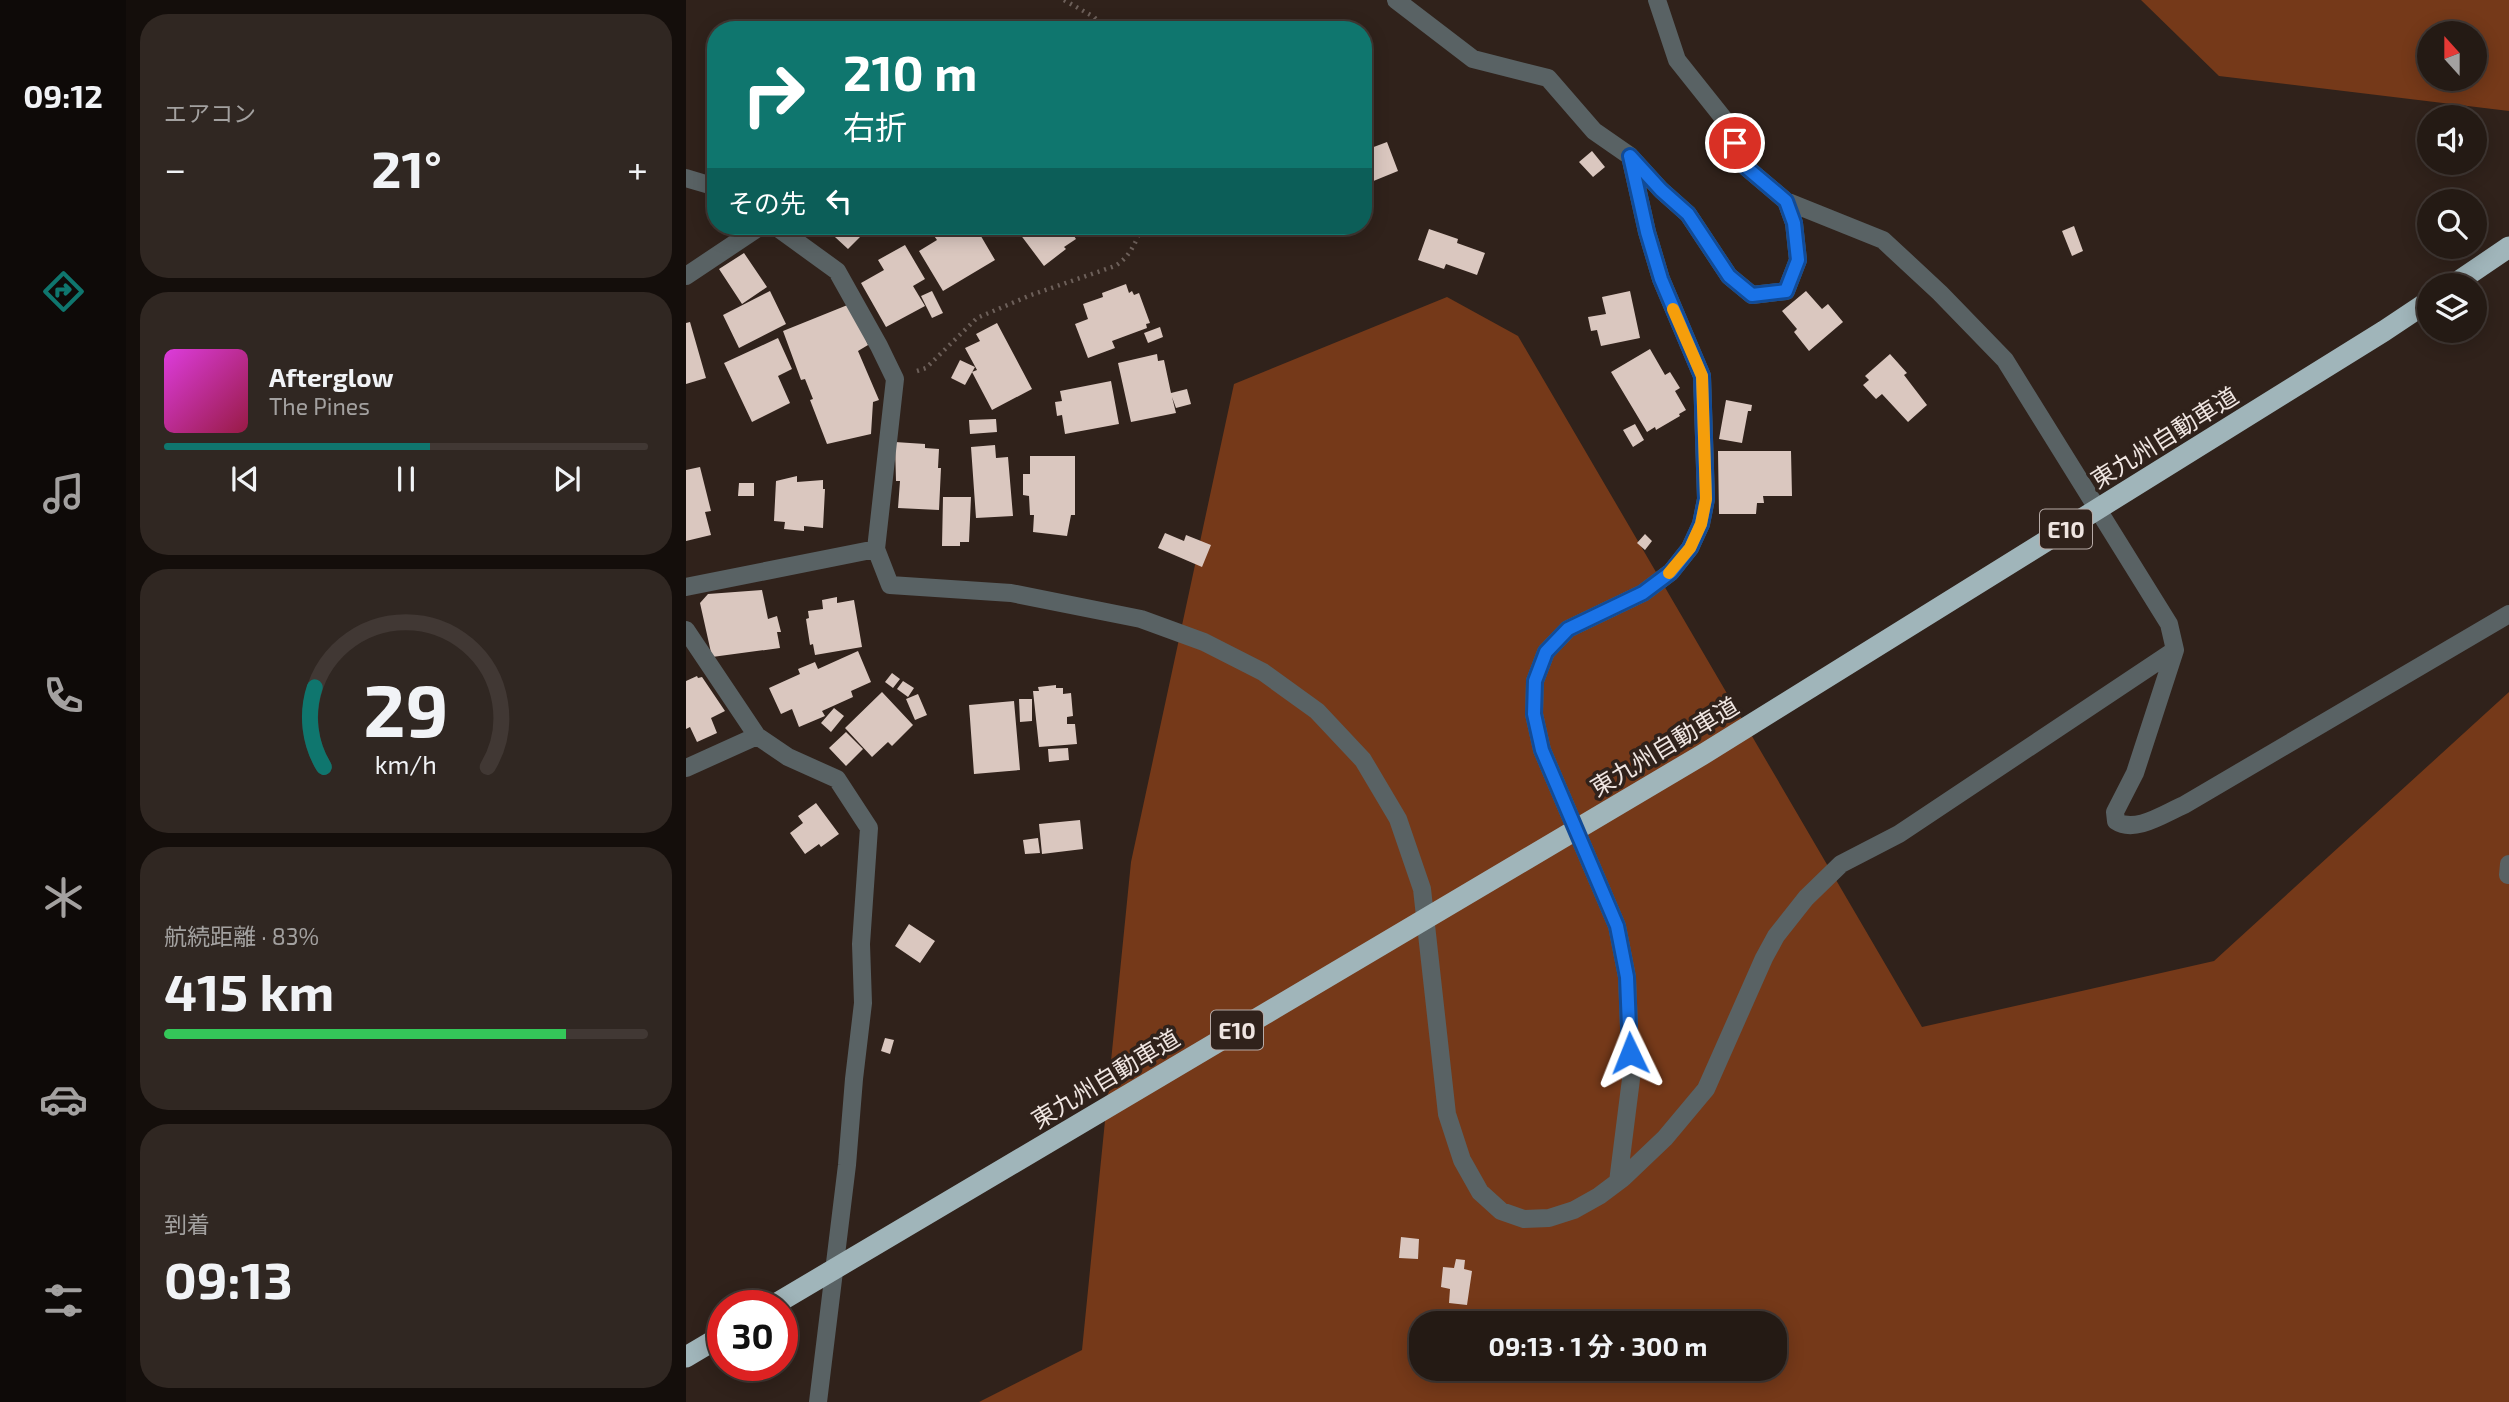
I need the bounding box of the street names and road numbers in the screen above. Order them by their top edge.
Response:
street label: 東九州自動車道 [2085,380,2243,494]
road number: E10 [2040,509,2092,548]
street label: 東九州自動車道 [1585,690,1743,802]
road number: E10 [1211,1010,1263,1050]
street label: 東九州自動車道 [1026,1022,1184,1134]

